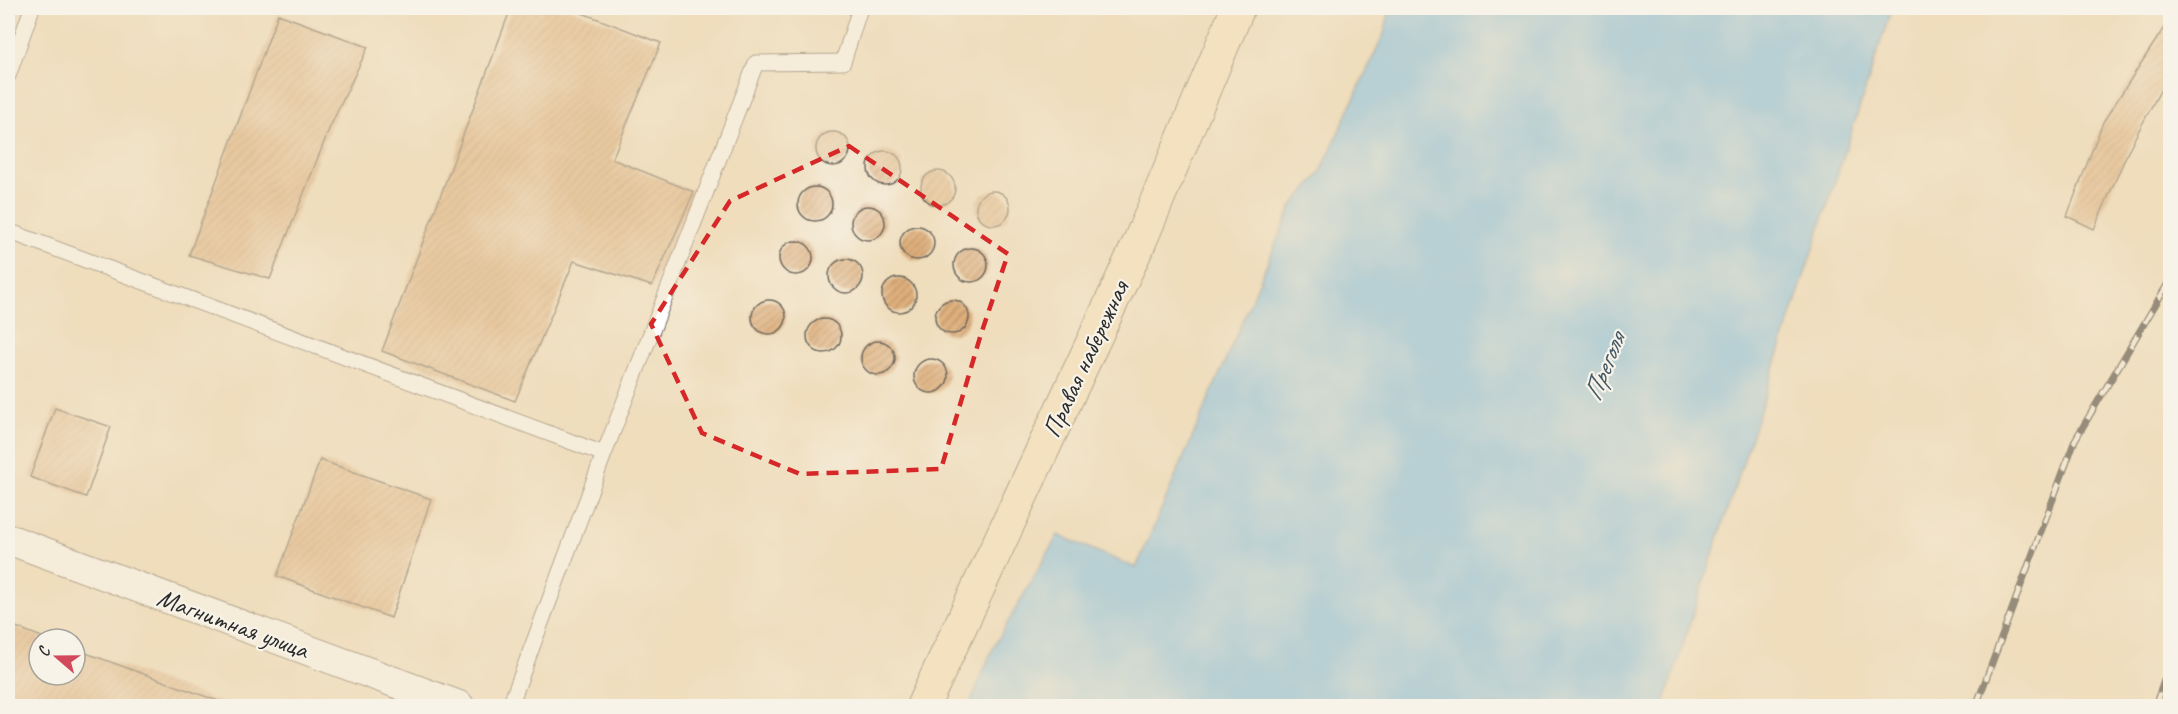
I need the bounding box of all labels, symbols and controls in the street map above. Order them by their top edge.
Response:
street label: Правая набережная [1035,274,1137,443]
water label: Преголя [1575,324,1635,406]
street label: Магнитная улица [153,581,315,667]
north arrow [27,627,87,687]
text: С [33,643,55,659]

